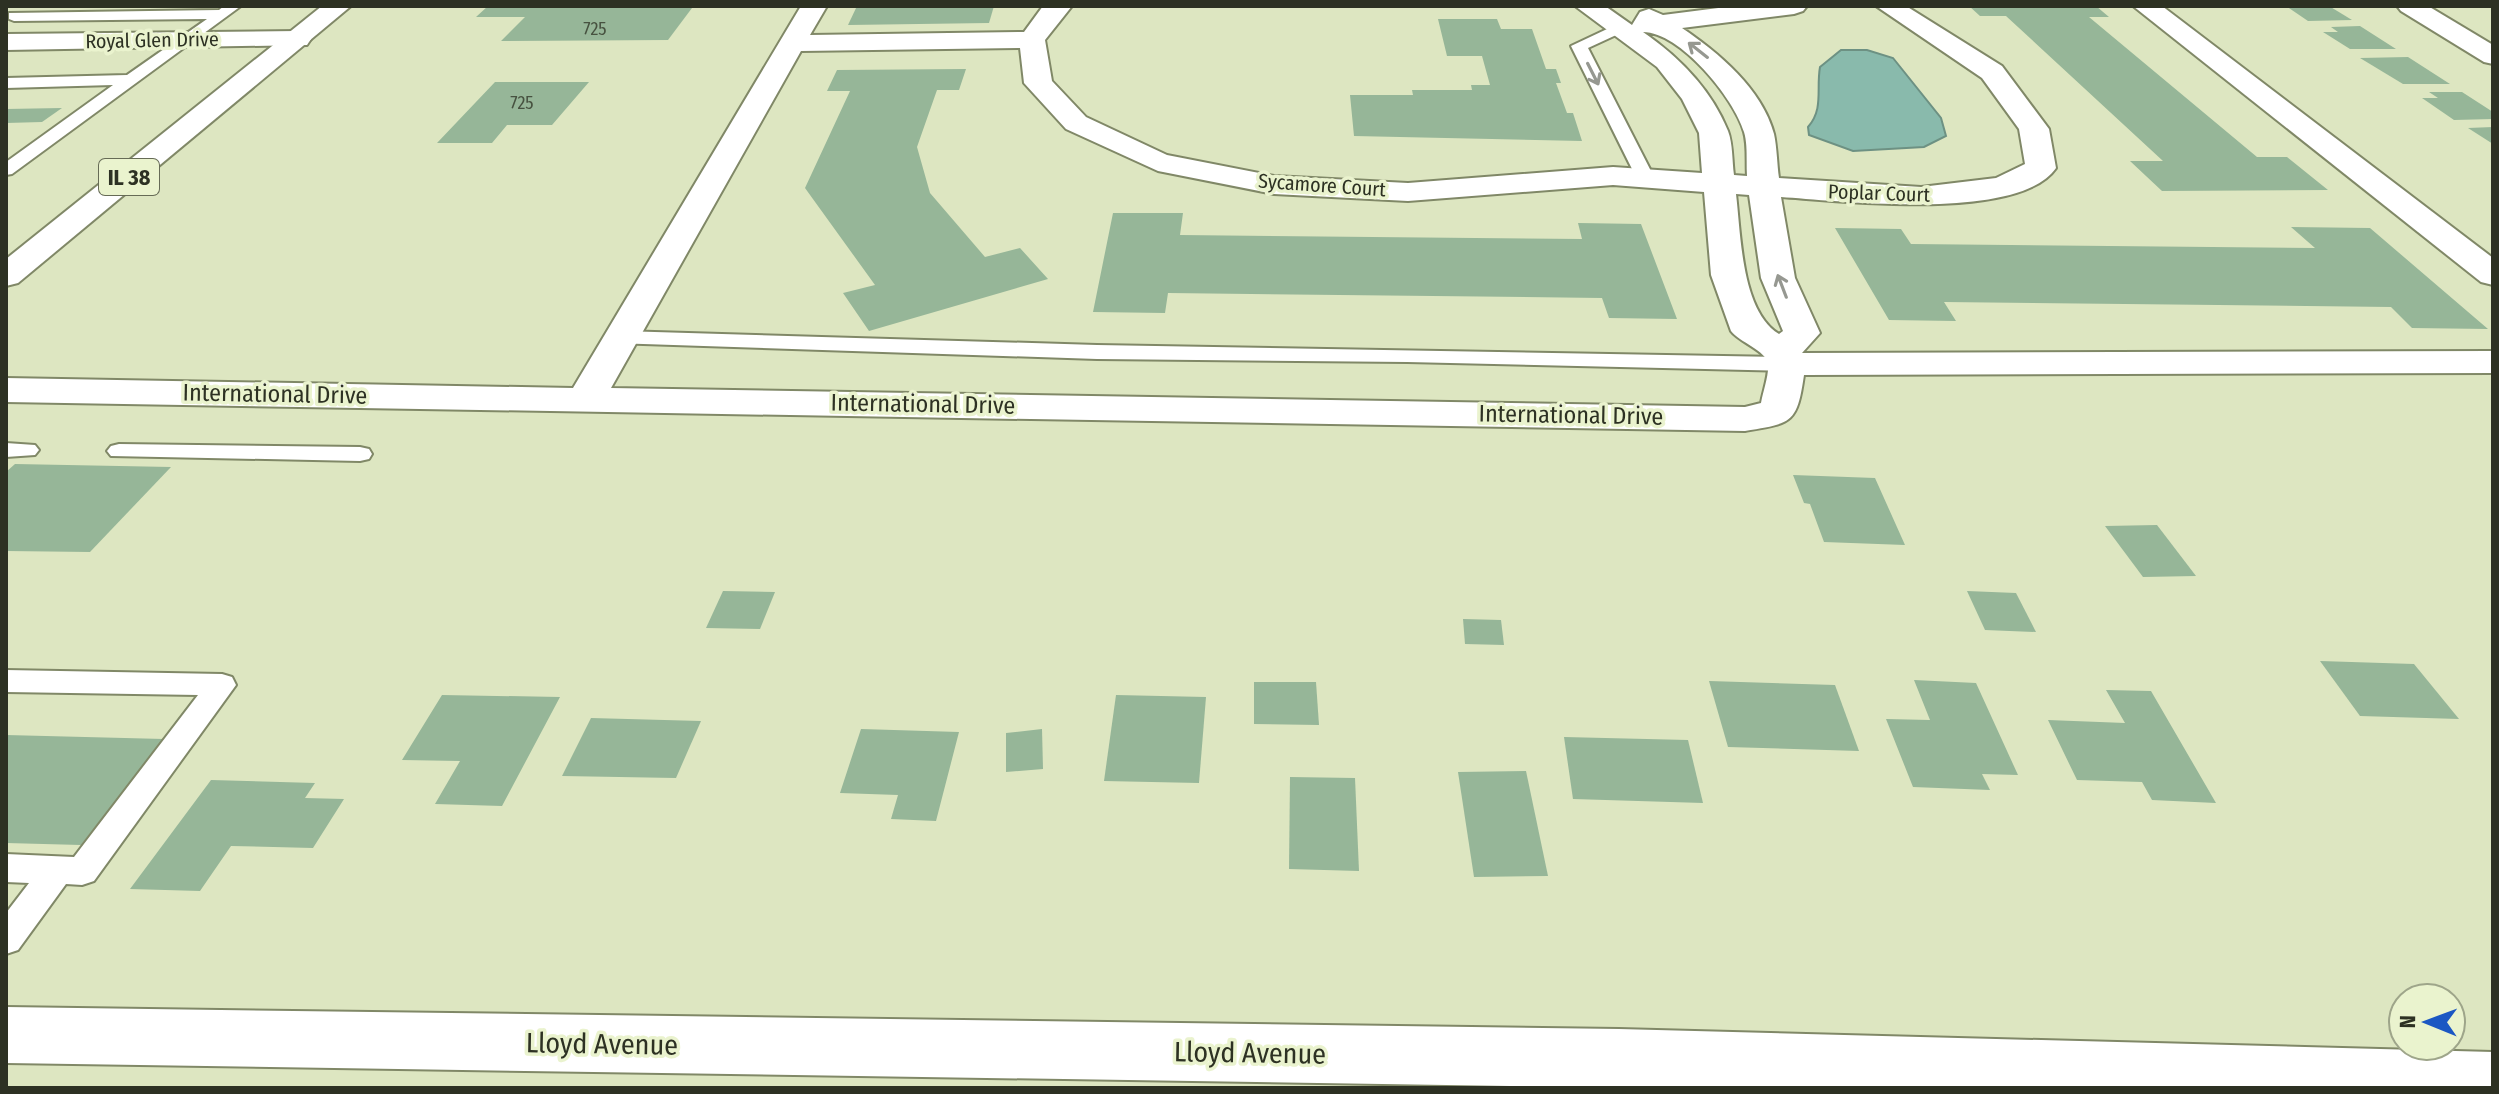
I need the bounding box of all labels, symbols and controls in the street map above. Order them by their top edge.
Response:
house number: 725 [583,18,607,40]
street label: Royal Glen Drive [85,27,219,53]
one-way arrow [1687,42,1709,59]
one-way arrow [1586,61,1601,85]
house number: 725 [510,92,534,114]
road number: IL 38 [99,159,159,195]
street label: Sycamore Court [1257,169,1387,201]
street label: Poplar Court [1828,179,1931,207]
one-way arrow [1774,274,1788,299]
street label: International Drive [182,378,368,410]
street label: International Drive [830,388,1016,420]
street label: International Drive [1478,399,1664,431]
north arrow [2387,982,2467,1062]
text: N [2394,1015,2421,1028]
street label: Lloyd Avenue [526,1026,678,1062]
street label: Lloyd Avenue [1174,1035,1326,1071]

